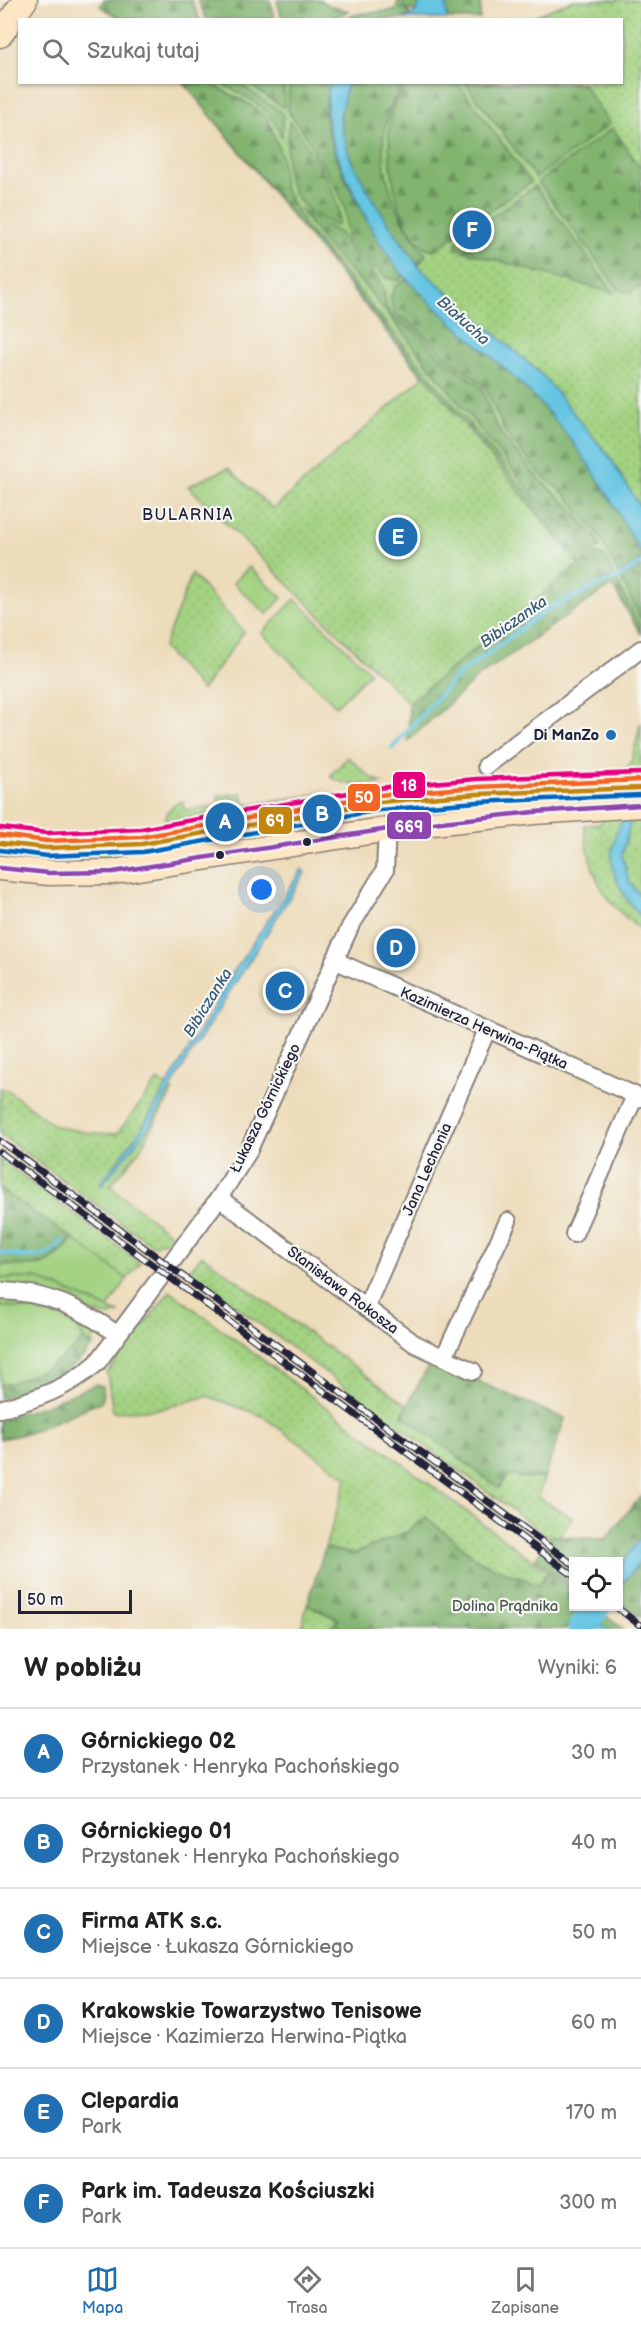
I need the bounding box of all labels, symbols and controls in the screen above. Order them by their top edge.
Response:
search box [18,18,623,84]
icon: search [39,35,72,68]
text: Szukaj tutaj [87,38,200,65]
pin: F [452,208,492,252]
water label: Białucha [433,293,493,350]
district label: BULARNIA [142,506,234,525]
pin: E [378,514,418,560]
water label: Bibiczanka [477,592,551,652]
place label: Di ManZo [533,726,599,745]
marker: Di ManZo [604,728,618,742]
line badge: 18 [392,771,426,799]
text: 18 [401,777,417,796]
line badge: 50 [347,783,381,812]
text: 50 [354,789,374,808]
pin: B [302,792,342,836]
pin: A [206,800,244,844]
line badge: 69 [258,806,293,835]
line badge: 669 [386,811,432,840]
text: 69 [265,812,285,831]
text: 669 [395,818,423,837]
unlabelled marker [301,836,313,848]
unlabelled marker [214,849,226,861]
your location [247,875,276,904]
pin: D [376,926,416,970]
water label: Bibiczanka [180,965,237,1041]
pin: C [266,968,304,1014]
street label: Kazimierza Herwina-Piątka [397,983,571,1074]
street label: Łukasza Górnickiego [226,1040,305,1176]
street label: Jana Lechonia [399,1120,456,1218]
street label: Stanisława Rokosza [283,1242,402,1338]
map controls [569,1557,623,1611]
button: locate [569,1557,623,1611]
scale bar [18,1587,132,1614]
text: 50 m [27,1591,63,1610]
park label: Dolina Prądnika [452,1597,558,1616]
text: W pobliżu [24,1653,142,1684]
text: Wyniki: 6 [538,1656,617,1680]
text: Górnickiego 02 [81,1728,236,1755]
text: A [37,1741,50,1765]
text: 30 m [571,1741,617,1765]
text: Przystanek · Henryka Pachońskiego [81,1755,400,1779]
text: Górnickiego 01 [81,1818,232,1845]
text: B [36,1831,51,1855]
text: 40 m [571,1831,617,1855]
text: Przystanek · Henryka Pachońskiego [81,1845,400,1869]
text: Firma ATK s.c. [81,1908,222,1935]
text: C [36,1921,51,1945]
text: 50 m [572,1921,617,1945]
text: Miejsce · Łukasza Górnickiego [81,1935,354,1959]
text: Krakowskie Towarzystwo Tenisowe [81,1998,422,2025]
text: D [37,2011,50,2035]
text: 60 m [571,2011,617,2035]
text: Miejsce · Kazimierza Herwina-Piątka [81,2025,407,2049]
text: Clepardia [81,2088,179,2115]
text: E [37,2101,50,2125]
text: 170 m [566,2101,617,2125]
text: Park [81,2115,121,2139]
text: Park im. Tadeusza Kościuszki [81,2178,375,2205]
text: F [37,2191,50,2215]
text: 300 m [559,2191,617,2215]
text: Park [81,2205,121,2229]
tab: Mapa [82,2263,123,2318]
tab: Trasa [287,2263,328,2318]
tab: Zapisane [492,2263,559,2318]

